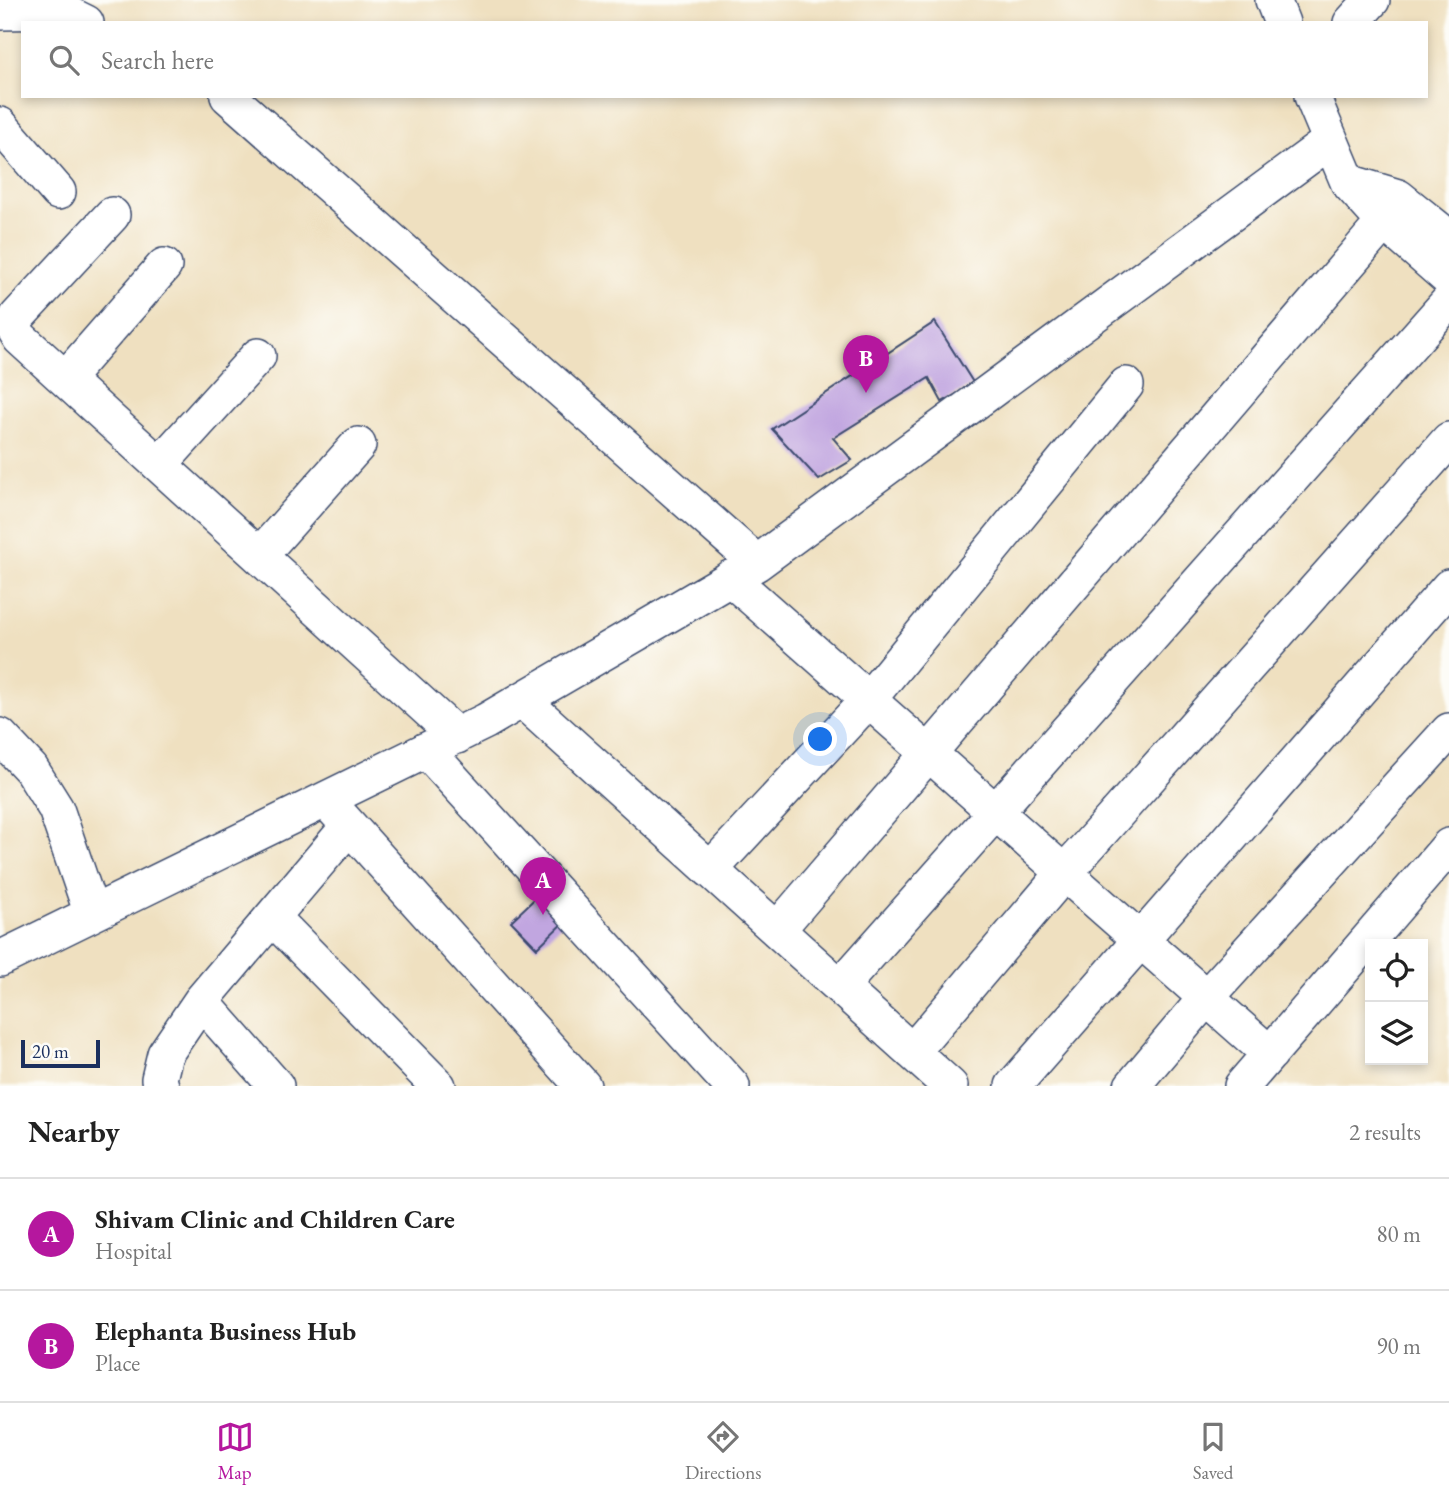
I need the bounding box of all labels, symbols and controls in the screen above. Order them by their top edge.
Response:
search box [21,21,1428,98]
icon: search [45,41,83,79]
text: Search here [101,43,214,77]
pin: B [843,335,889,393]
your location [803,722,837,756]
pin: A [520,857,566,915]
map controls [1365,939,1428,1065]
button: locate [1365,939,1428,1002]
button: layers [1365,1002,1428,1065]
scale bar [21,1037,100,1069]
text: 20 m [32,1039,69,1064]
text: Nearby [28,1112,120,1151]
text: 2 results [1349,1117,1421,1147]
text: Shivam Clinic and Children Care [95,1202,455,1236]
text: A [43,1219,59,1249]
text: 80 m [1376,1219,1421,1249]
text: Hospital [95,1236,172,1266]
text: Elephanta Business Hub [95,1314,356,1348]
text: B [44,1331,58,1361]
text: 90 m [1376,1331,1421,1361]
text: Place [95,1348,140,1378]
tab: Map [216,1418,254,1485]
tab: Directions [685,1418,761,1485]
tab: Saved [1193,1418,1233,1485]

